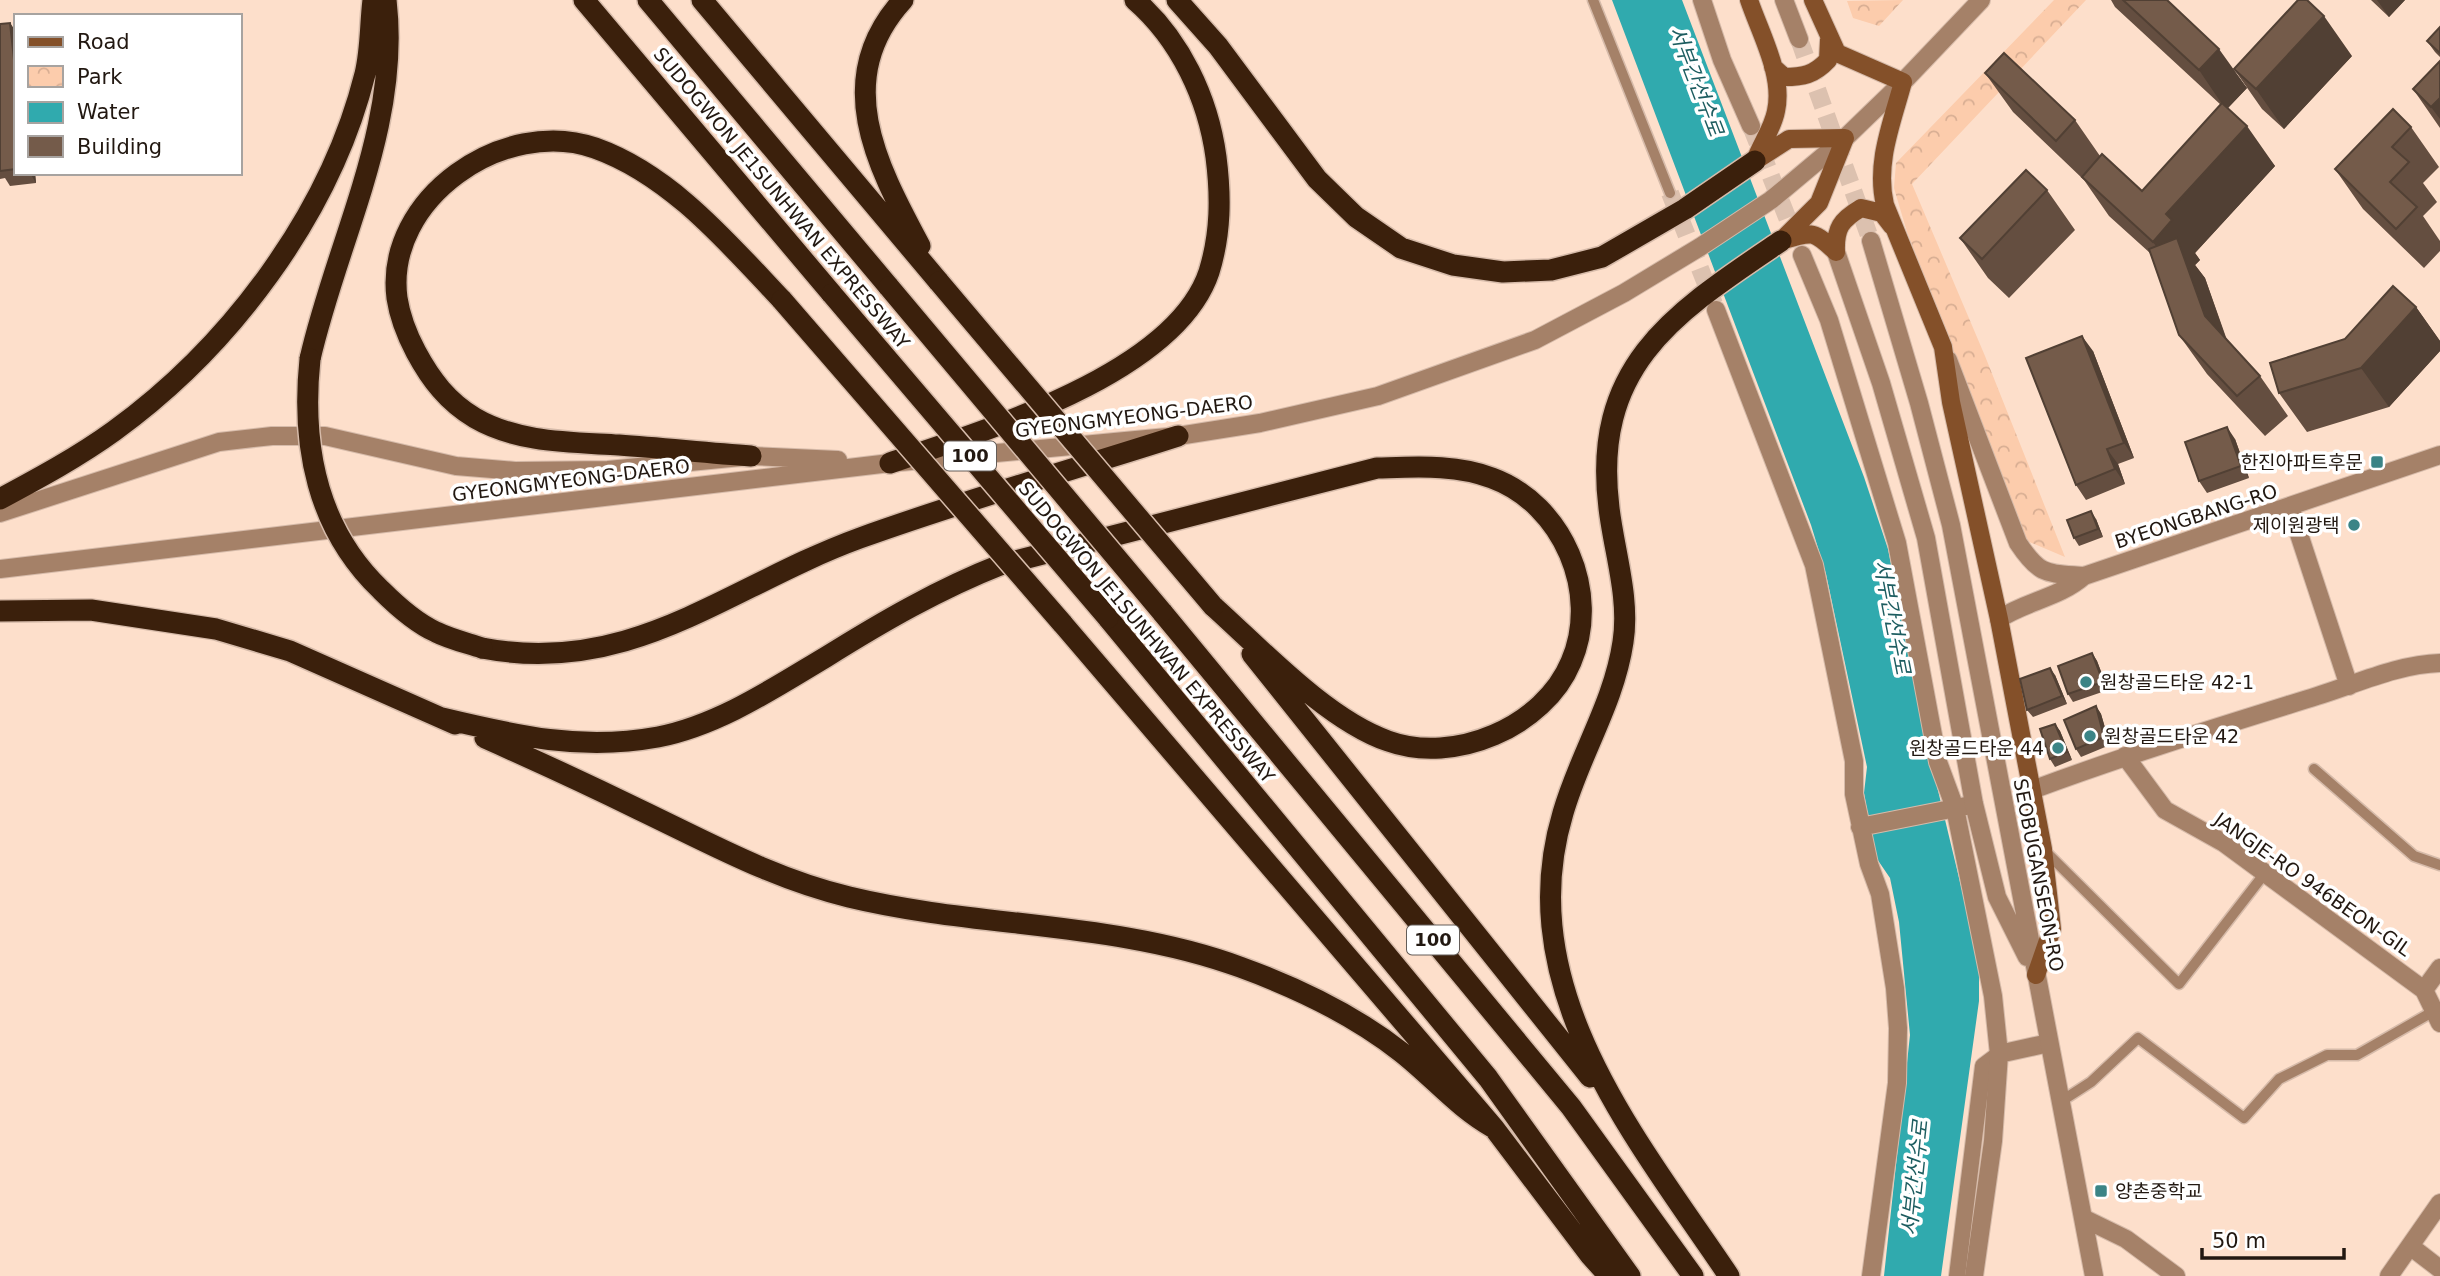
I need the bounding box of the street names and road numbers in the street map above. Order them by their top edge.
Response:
street label: SUDOGWON JE1SUNHWAN EXPRESSWAY [649,43,915,353]
street label: GYEONGMYEONG-DAERO [1014,390,1254,442]
road number: 100 [944,442,996,470]
street label: GYEONGMYEONG-DAERO [451,454,691,506]
street label: SUDOGWON JE1SUNHWAN EXPRESSWAY [1014,477,1280,787]
street label: BYEONGBANG-RO [2112,479,2280,553]
street label: SEOBUGANSEON-RO [2009,777,2069,973]
street label: JANGJE-RO 946BEON-GIL [2210,807,2416,961]
road number: 100 [1407,925,1459,954]

